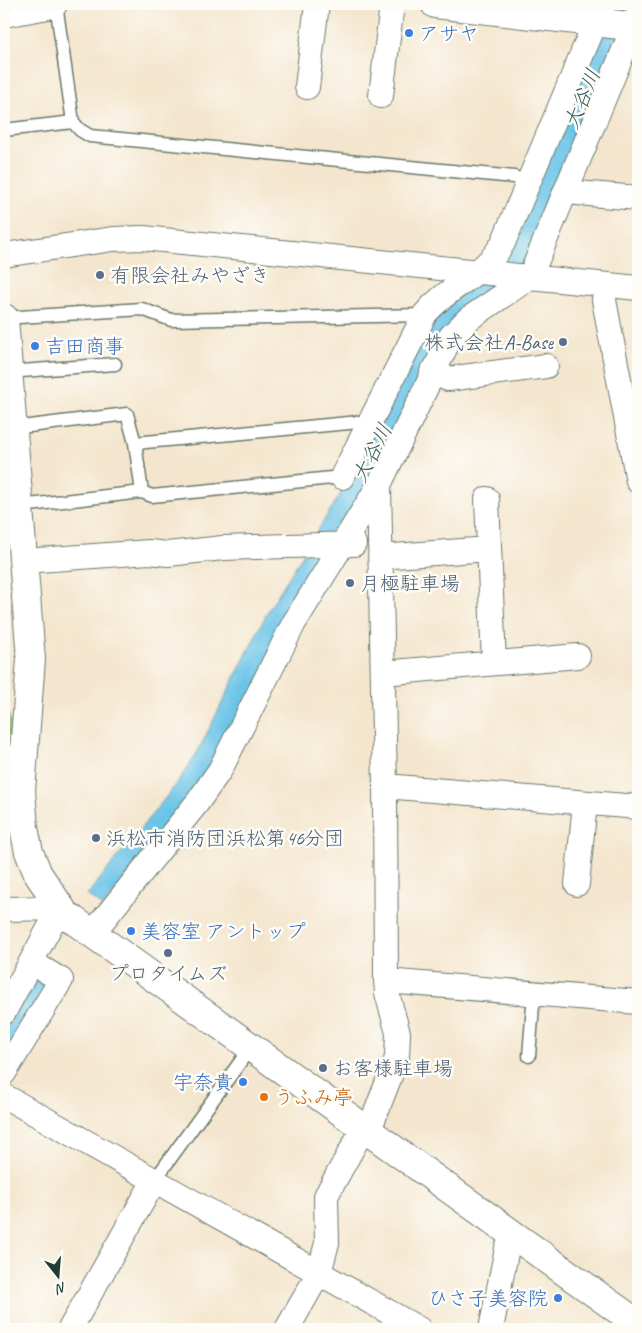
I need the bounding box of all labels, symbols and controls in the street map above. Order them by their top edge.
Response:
place label: アサヤ [419,21,479,46]
marker: アサヤ [403,27,415,39]
water label: 大谷川 [558,65,606,133]
place label: 有限会社みやざき [110,263,270,288]
marker: 有限会社みやざき [94,269,106,281]
place label: 株式会社A-Base [424,330,554,355]
place label: 吉田商事 [45,334,125,359]
marker: 株式会社A-Base [557,336,569,348]
marker: 吉田商事 [29,340,41,352]
water label: 大谷川 [346,419,398,487]
place label: 月極駐車場 [360,571,460,596]
marker: 月極駐車場 [344,577,356,589]
place label: 浜松市消防団浜松第46分団 [106,826,344,851]
marker: 浜松市消防団浜松第46分団 [90,832,102,844]
place label: 美容室 アントップ [141,919,306,944]
marker: 美容室 アントップ [125,925,137,937]
marker: プロタイムズ [162,947,174,959]
place label: プロタイムズ [109,961,227,986]
place label: お客様駐車場 [333,1056,453,1081]
marker: お客様駐車場 [317,1062,329,1074]
place label: 宇奈貴 [173,1070,233,1095]
marker: 宇奈貴 [237,1076,249,1088]
place label: うふみ亭 [274,1085,353,1110]
marker: うふみ亭 [258,1091,270,1103]
north arrow [32,1250,82,1300]
text: N [53,1279,68,1298]
place label: ひさ子美容院 [428,1286,548,1311]
marker: ひさ子美容院 [552,1292,564,1304]

